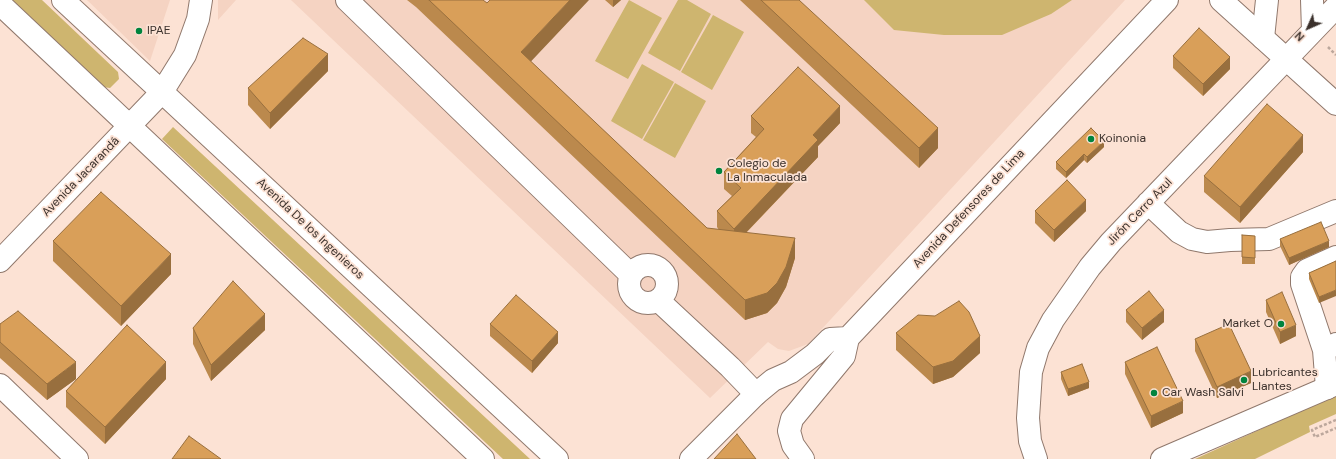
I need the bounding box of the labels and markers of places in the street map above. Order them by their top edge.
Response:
place label: IPAE [147,24,170,38]
marker: IPAE [134,26,144,36]
place label: Koinonia [1099,132,1146,146]
marker: Koinonia [1086,134,1096,144]
place label: Colegio de La Inmaculada [727,157,807,185]
marker: Colegio de La Inmaculada [714,166,724,176]
place label: Market O [1223,317,1273,331]
marker: Market O [1276,319,1286,329]
place label: Lubricantes Llantes [1252,366,1318,394]
marker: Lubricantes Llantes [1239,375,1249,385]
place label: Car Wash Salvi [1162,386,1244,400]
marker: Car Wash Salvi [1149,388,1159,398]

